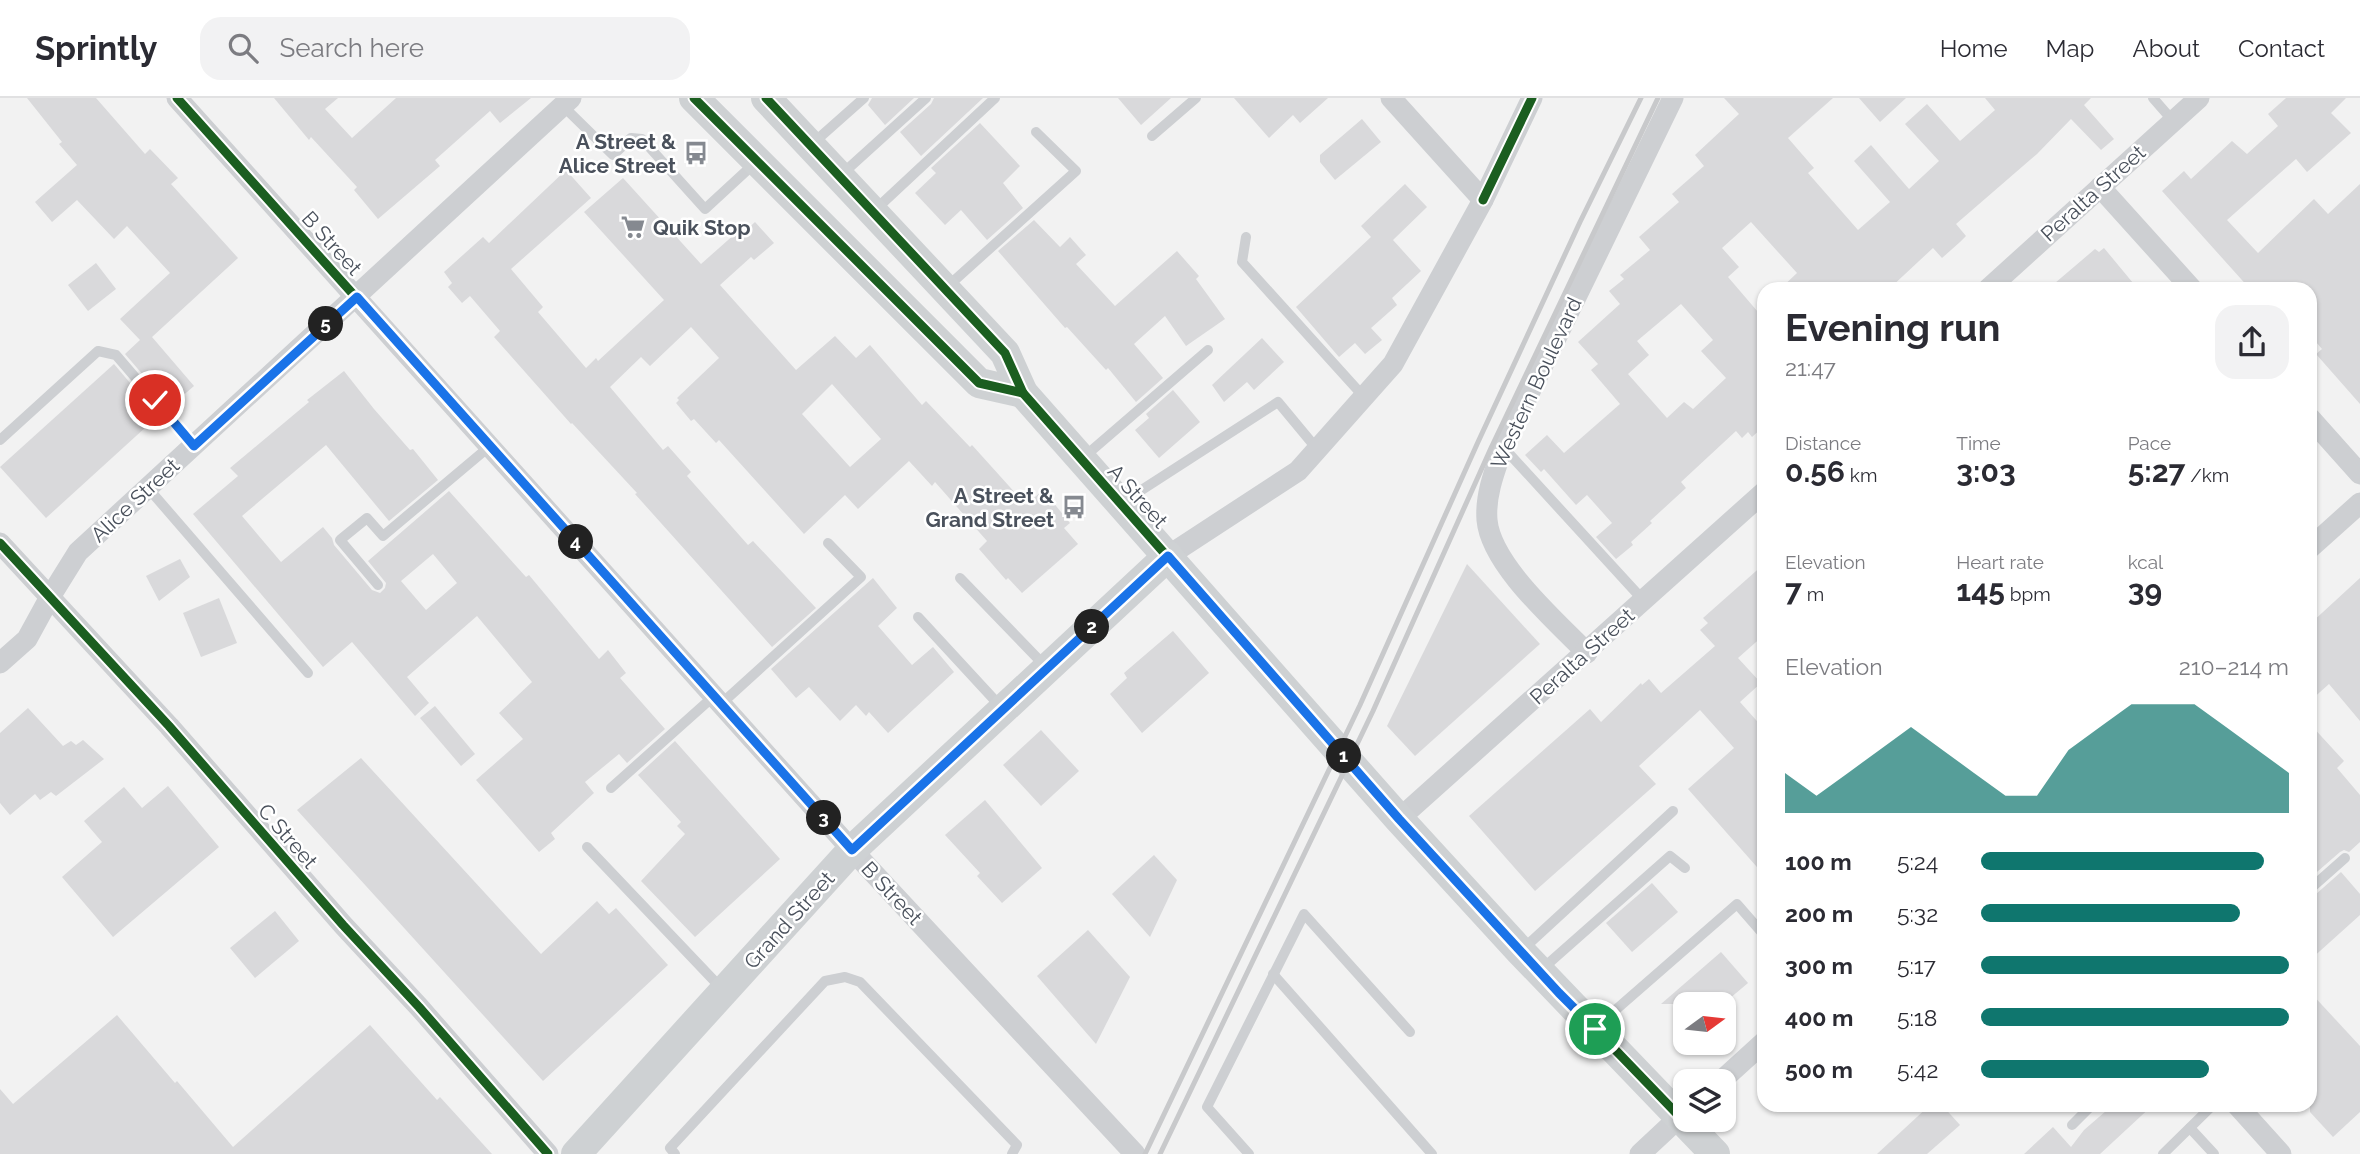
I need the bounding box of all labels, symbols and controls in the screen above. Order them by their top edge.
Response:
search box [200,17,690,80]
text: Sprintly [35,29,158,68]
icon: search [224,29,262,67]
text: Search here [280,33,424,63]
text: Home [1940,34,2008,63]
text: Map [2046,34,2094,63]
text: About [2132,34,2200,63]
text: Contact [2238,34,2325,63]
place label: A Street & Alice Street [559,129,676,178]
bus stop icon: A Street & Alice Street [682,139,710,167]
street label: Peralta Street [2036,140,2150,246]
street label: B Street [297,206,367,280]
supermarket icon: Quik Stop [619,213,647,241]
place label: Quik Stop [653,215,751,240]
street label: Western Boulevard [1485,293,1587,473]
text: Evening run [1785,305,2000,350]
button: share [2215,305,2289,379]
pin: 5 [308,306,344,342]
text: 5 [320,312,331,334]
text: 21:47 [1785,354,1836,381]
pin [125,370,185,430]
icon: check [136,381,174,419]
text: Distance [1785,432,1861,454]
text: Time [1956,432,2001,454]
text: Pace [2128,432,2171,454]
street label: Alice Street [86,453,184,547]
text: 0.56 [1785,454,1845,489]
text: 3:03 [1956,454,2016,489]
text: 5:27 [2128,454,2185,489]
street label: A Street [1103,459,1173,533]
text: km [1845,464,1877,486]
text: /km [2185,464,2229,486]
place label: A Street & Grand Street [926,483,1054,532]
bus stop icon: A Street & Grand Street [1060,493,1088,521]
pin: 4 [558,524,594,560]
text: 4 [570,530,581,552]
text: Elevation [1785,551,1866,573]
text: Heart rate [1956,551,2044,573]
text: kcal [2128,551,2163,573]
text: 7 [1785,573,1802,608]
text: 145 [1956,573,2005,608]
text: 39 [2128,573,2162,608]
text: m [1802,583,1824,605]
text: bpm [2005,583,2051,605]
street label: Peralta Street [1525,603,1639,709]
pin: 2 [1074,610,1110,644]
text: 2 [1086,615,1097,637]
text: Elevation [1785,653,1883,680]
text: 210–214 m [2179,653,2289,680]
pin: 1 [1326,738,1362,774]
text: 1 [1339,744,1348,766]
street label: C Street [253,798,323,874]
pin: 3 [806,800,842,836]
text: 3 [818,806,829,828]
text: 100 m [1785,848,1852,875]
text: 5:24 [1897,848,1938,875]
street label: B Street [856,856,928,930]
street label: Grand Street [739,866,839,974]
text: 200 m [1785,900,1853,927]
text: 5:32 [1897,900,1938,927]
text: 300 m [1785,952,1853,979]
text: 5:17 [1897,952,1936,979]
north arrow [1673,992,1736,1055]
map controls [1673,992,1736,1132]
pin [1565,999,1625,1059]
text: 400 m [1785,1004,1853,1031]
text: 5:18 [1897,1004,1937,1031]
icon: arrive [1576,1010,1614,1048]
text: 500 m [1785,1056,1853,1083]
text: 5:42 [1897,1056,1938,1083]
button: layers [1673,1069,1736,1132]

